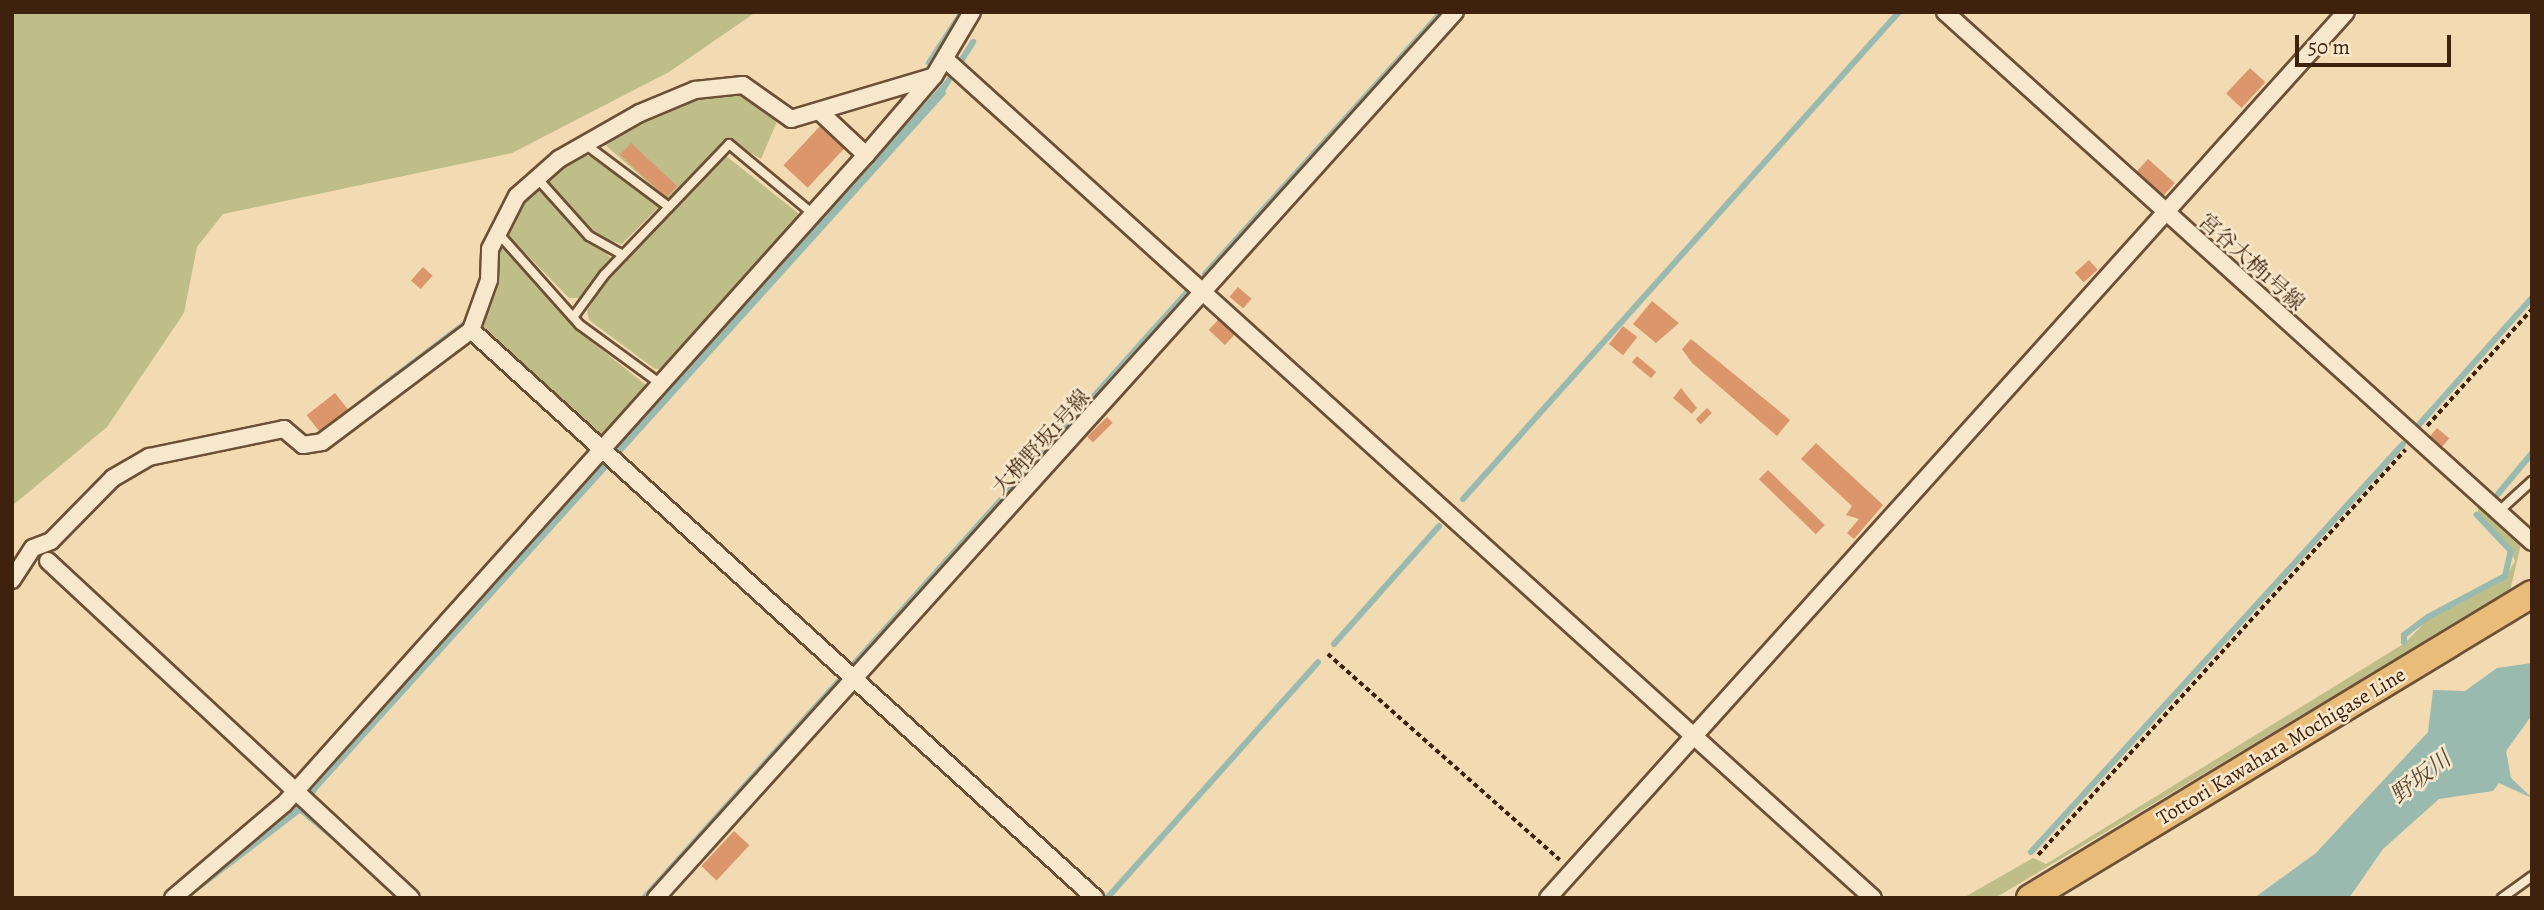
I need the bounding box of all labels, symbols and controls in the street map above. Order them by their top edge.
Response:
scale bar [2299,21,2455,65]
text: 50 m [2308,33,2350,61]
street label: 宮谷大桷1号線 [2194,208,2310,316]
street label: 大桷野坂1号線 [987,384,1095,500]
street label: Tottori Kawahara Mochigase Line [2152,662,2410,830]
water label: 野坂川 [2385,746,2457,810]

